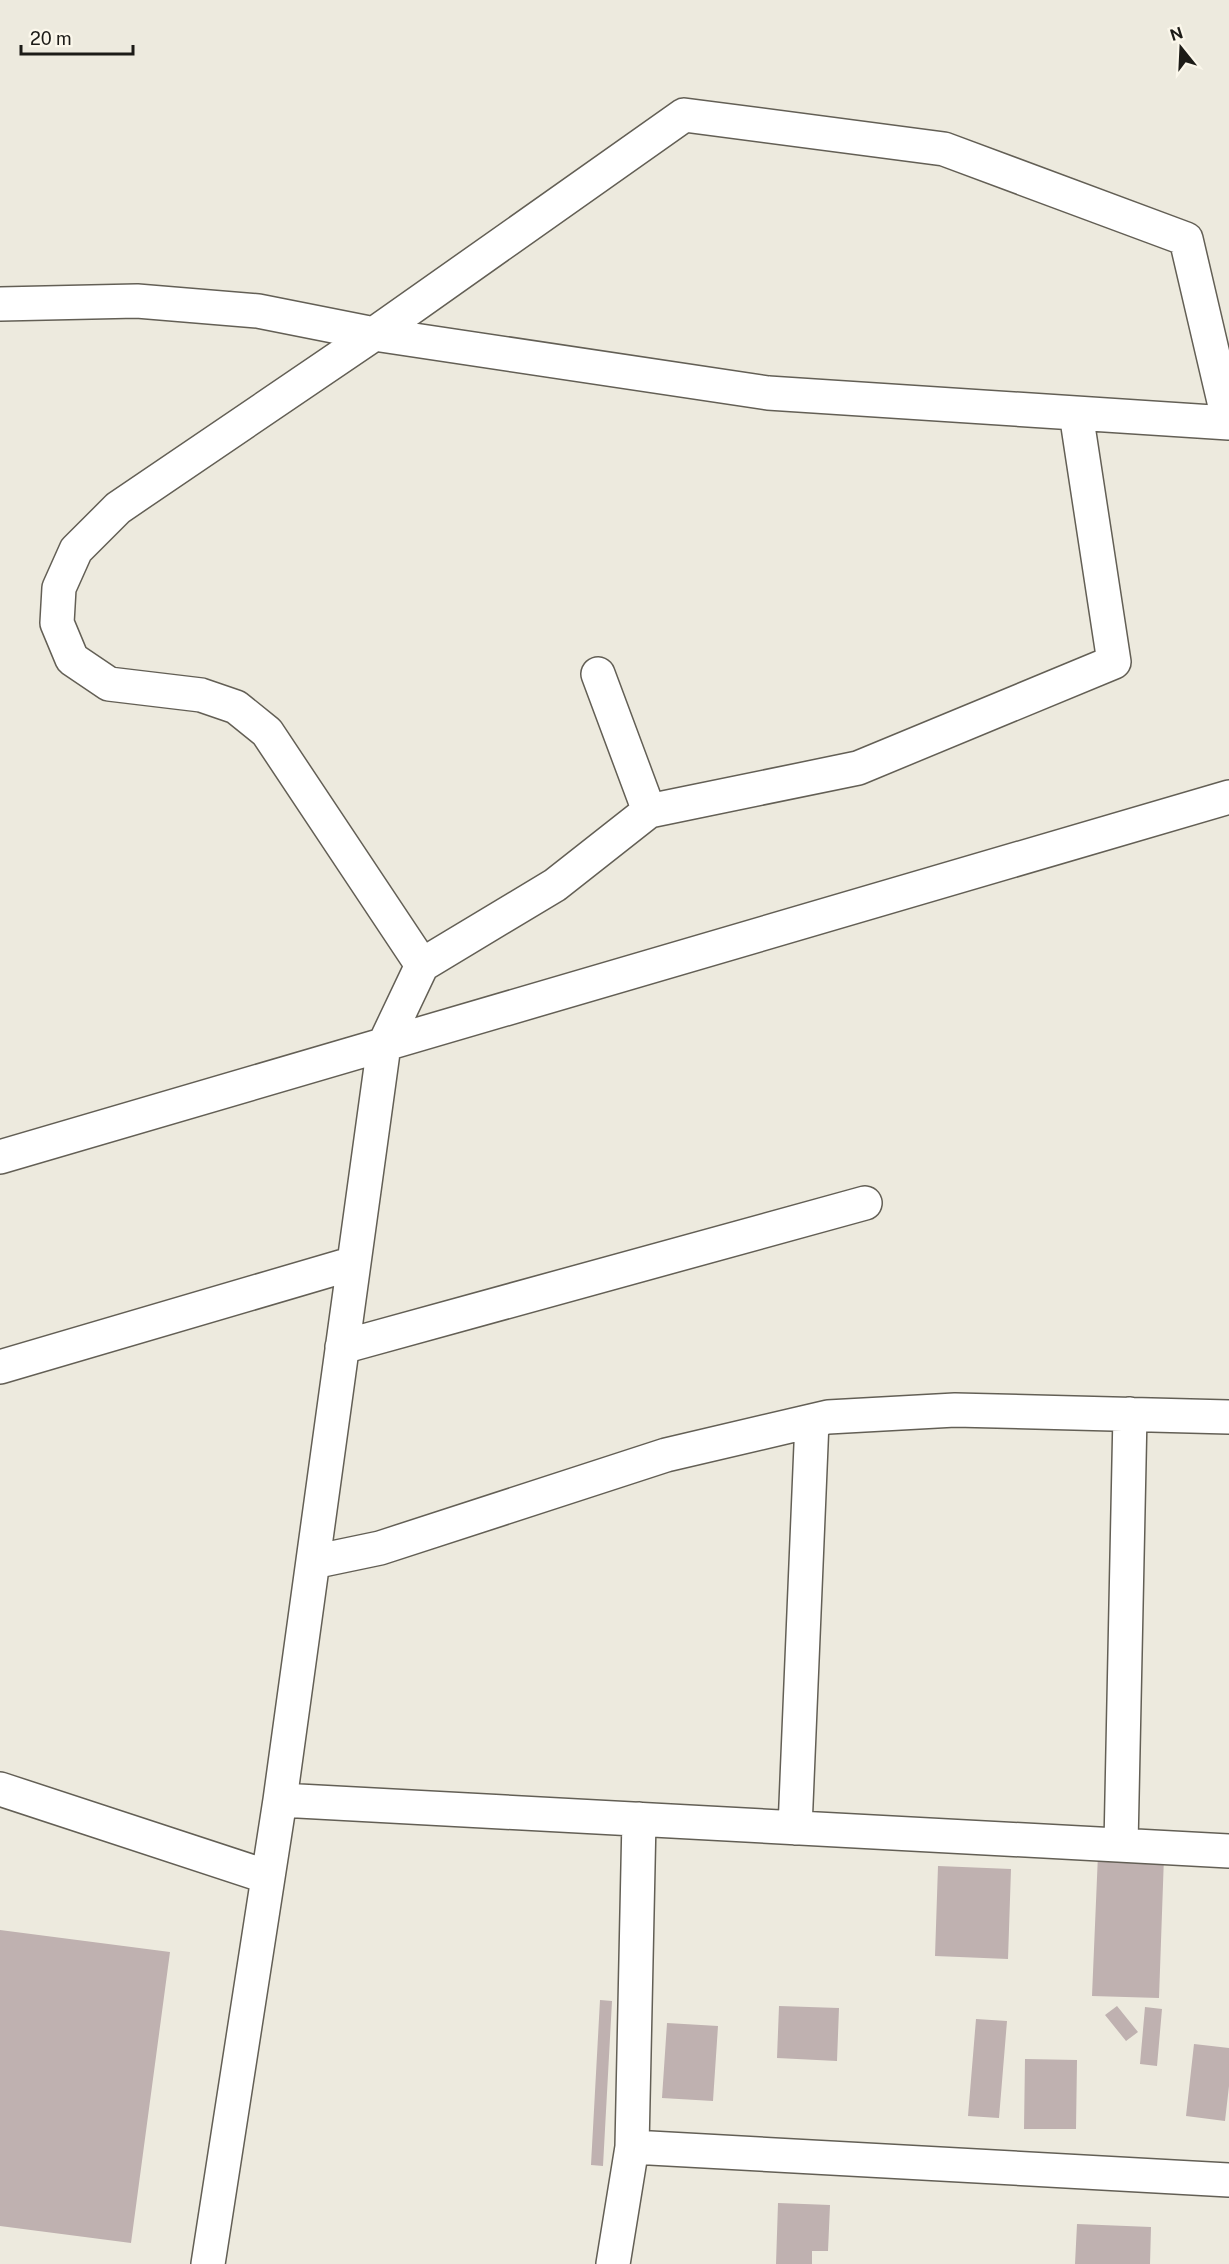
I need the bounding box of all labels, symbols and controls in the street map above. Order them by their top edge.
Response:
scale bar [21,18,134,56]
north arrow [1151,18,1211,78]
text: N [1168,23,1185,45]
text: 20 m [30,28,72,49]

